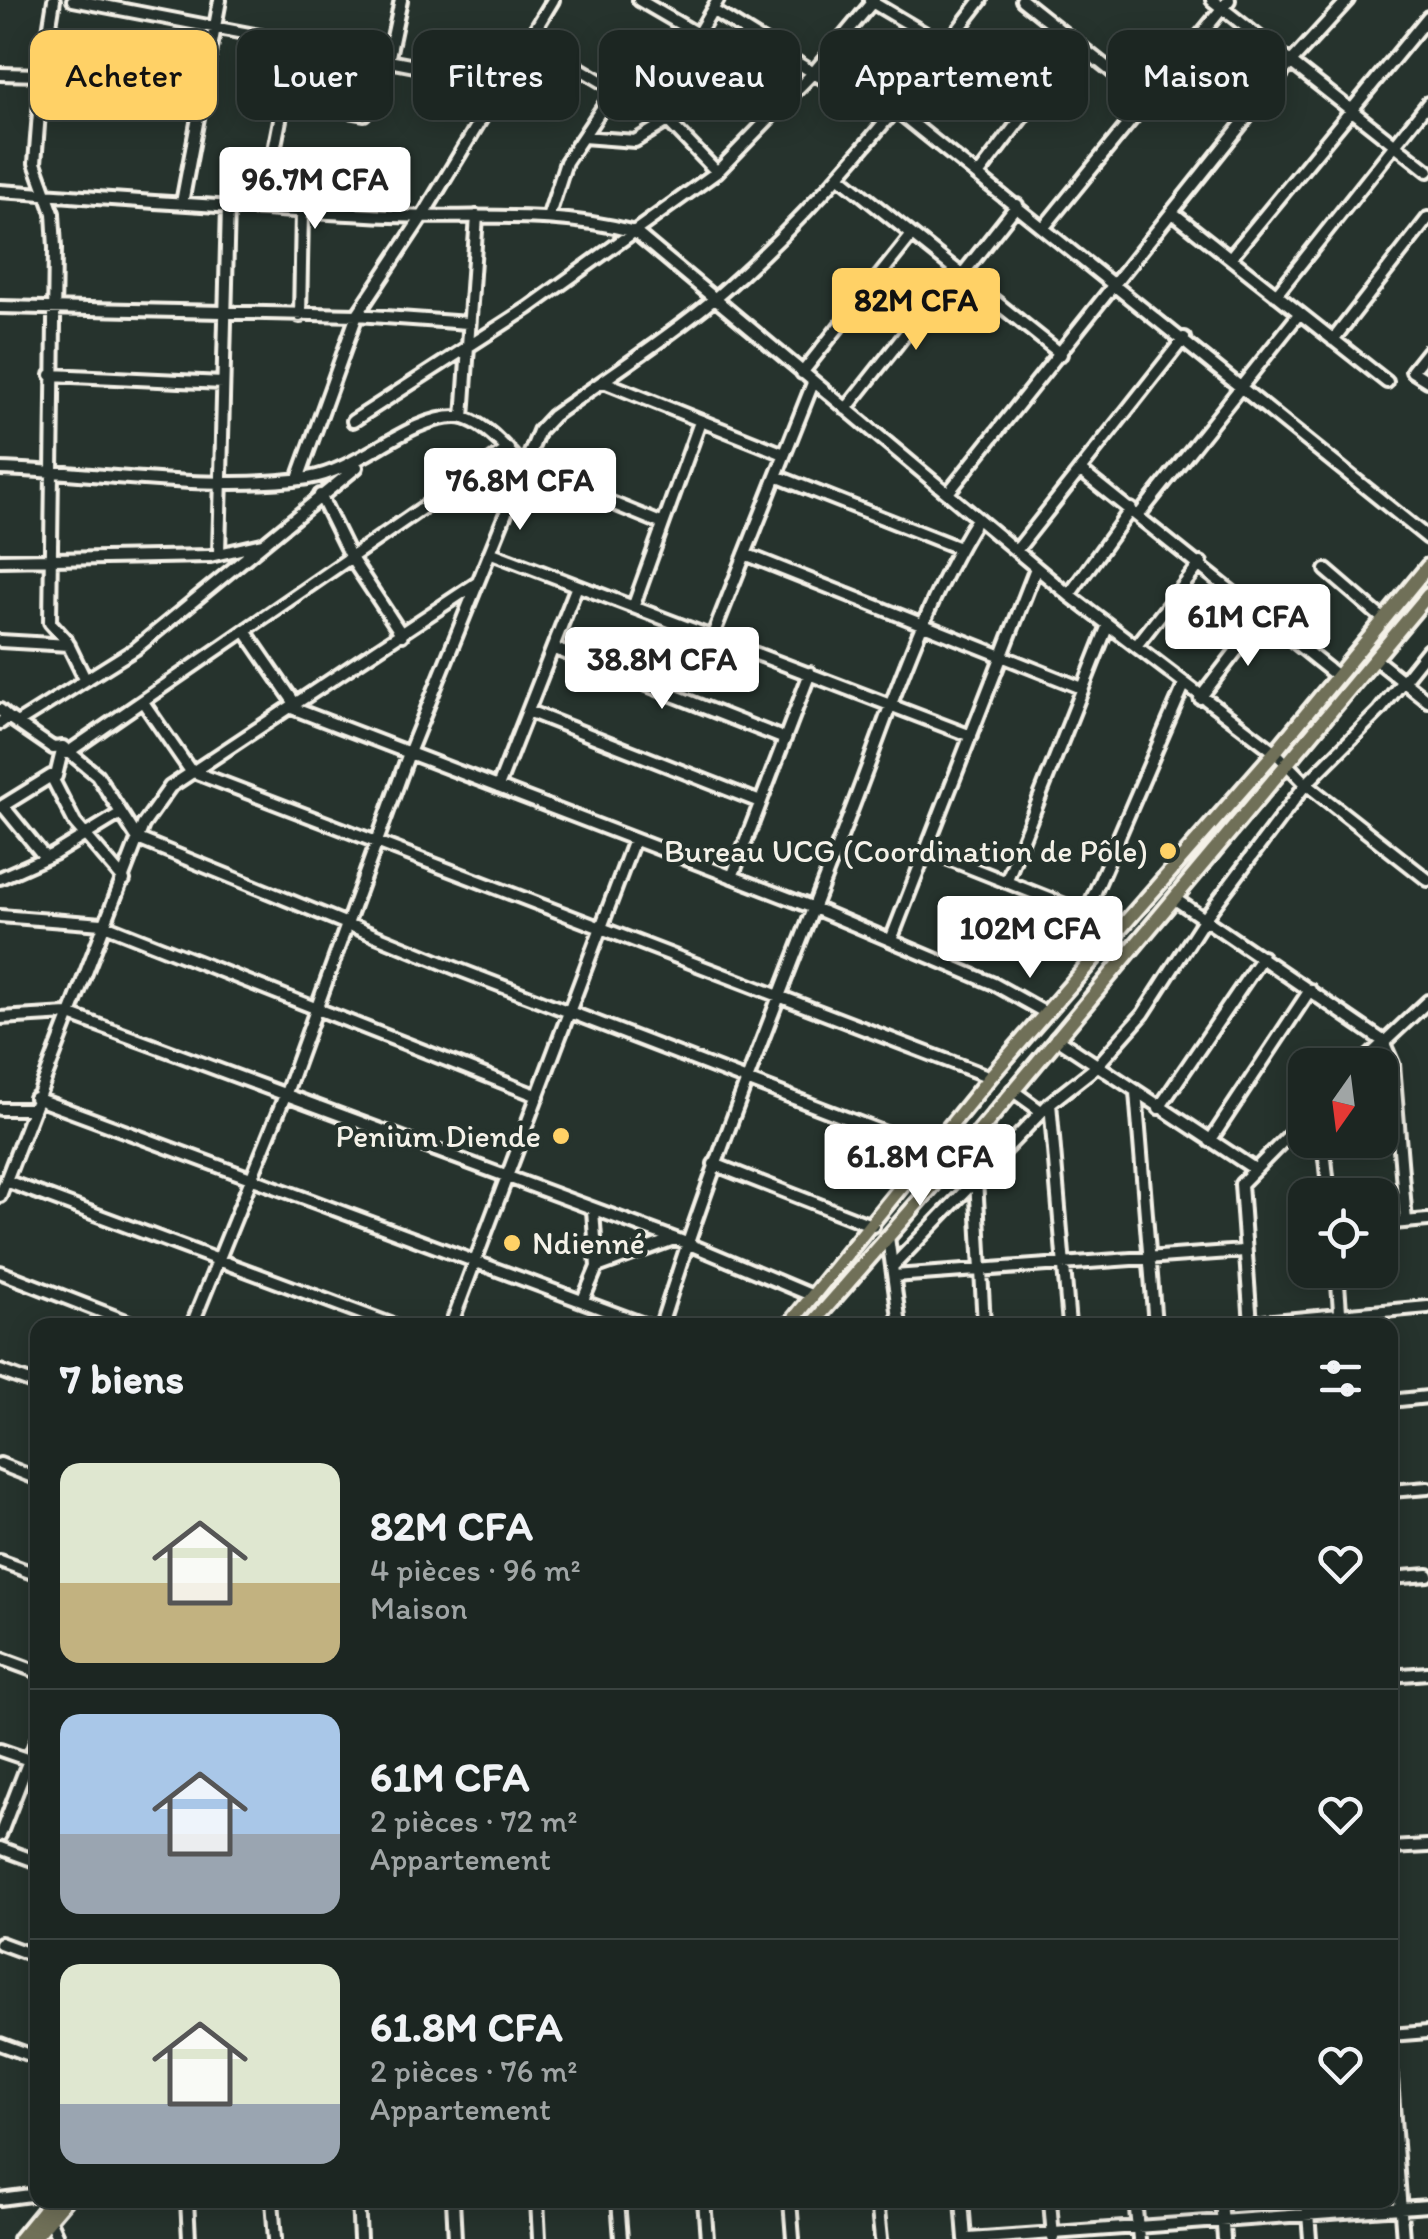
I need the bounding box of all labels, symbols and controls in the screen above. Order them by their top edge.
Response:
chip: Acheter [30,30,217,120]
chip: Louer [237,30,393,120]
chip: Filtres [413,30,579,120]
chip: Nouveau [599,30,800,120]
chip: Appartement [820,30,1088,120]
chip: Maison [1108,30,1285,120]
pin: 96.7M CFA [201,147,429,232]
text: 96.7M CFA [241,160,389,198]
pin: 82M CFA [824,268,1008,353]
text: 82M CFA [854,281,978,319]
pin: 76.8M CFA [406,448,634,533]
text: 76.8M CFA [446,461,594,499]
pin: 61M CFA [1156,584,1340,669]
text: 61M CFA [1187,597,1309,635]
pin: 38.8M CFA [548,627,776,712]
text: 38.8M CFA [587,640,737,678]
place label: Bureau UCG (Coordination de Pôle) [664,832,1148,870]
marker: Bureau UCG (Coordination de Pôle) [1157,840,1179,862]
pin: 102M CFA [927,896,1133,981]
text: 102M CFA [959,909,1101,947]
north arrow [1288,1048,1398,1158]
map controls [1288,1048,1398,1288]
place label: Penium Diende [336,1117,541,1155]
pin: 61.8M CFA [806,1124,1034,1209]
marker: Penium Diende [550,1125,572,1147]
text: 61.8M CFA [847,1137,993,1175]
button: locate [1288,1178,1398,1288]
place label: Ndienné [532,1224,645,1262]
marker: Ndienné [501,1232,523,1254]
icon: filters [1313,1351,1368,1406]
text: 7 biens [60,1353,184,1404]
text: 82M CFA [370,1500,533,1551]
icon: home [140,1503,260,1623]
icon: heart [1313,1536,1368,1591]
text: 4 pièces · 96 m² [370,1551,581,1589]
text: Maison [370,1589,468,1627]
text: 61M CFA [370,1751,529,1802]
icon: home [140,1754,260,1874]
icon: heart [1313,1787,1368,1842]
text: 2 pièces · 72 m² [370,1802,577,1840]
text: Appartement [370,1840,551,1878]
text: 61.8M CFA [370,2001,563,2052]
icon: home [140,2004,260,2124]
icon: heart [1313,2037,1368,2092]
text: 2 pièces · 76 m² [370,2052,578,2090]
text: Appartement [370,2090,551,2128]

